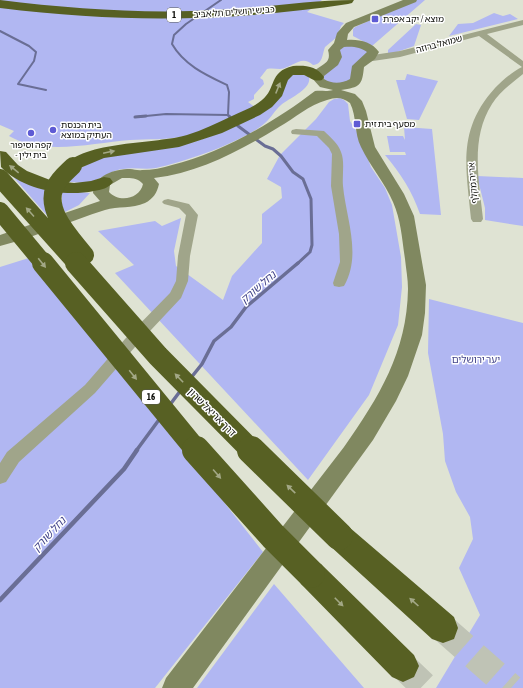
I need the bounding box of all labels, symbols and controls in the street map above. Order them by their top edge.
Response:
street label: כביש ירושלים תל אביב [193,4,275,20]
road number: 1 [167,8,181,22]
marker: מוצא / יקב אפרת [370,14,380,24]
place label: מוצא / יקב אפרת [383,14,444,24]
street label: שמואל ברוזה [415,33,463,55]
one-way arrow [275,82,281,94]
marker: מסעף בית זית [352,119,362,129]
place label: מסעף בית זית [365,119,415,129]
place label: בית הכנסת העתיק במוצא [61,120,112,140]
marker: בית הכנסת העתיק במוצא [48,125,58,135]
marker: קפה וסיפור - בית ילין [26,128,36,138]
place label: קפה וסיפור - בית ילין [10,140,52,160]
one-way arrow [103,148,115,154]
street label: אריה מקלף [466,162,480,204]
one-way arrow [8,165,19,174]
one-way arrow [26,207,35,217]
one-way arrow [38,258,47,269]
water label: נחל שורק [238,268,279,306]
park label: יער ירושלים [452,354,500,365]
one-way arrow [129,369,138,380]
one-way arrow [174,373,184,383]
street label: דרך אריאל שרון [186,386,239,439]
road number: 16 [142,390,160,404]
one-way arrow [212,469,221,480]
one-way arrow [286,484,296,494]
water label: נחל שורק [30,514,69,554]
one-way arrow [334,597,344,607]
one-way arrow [409,598,419,607]

